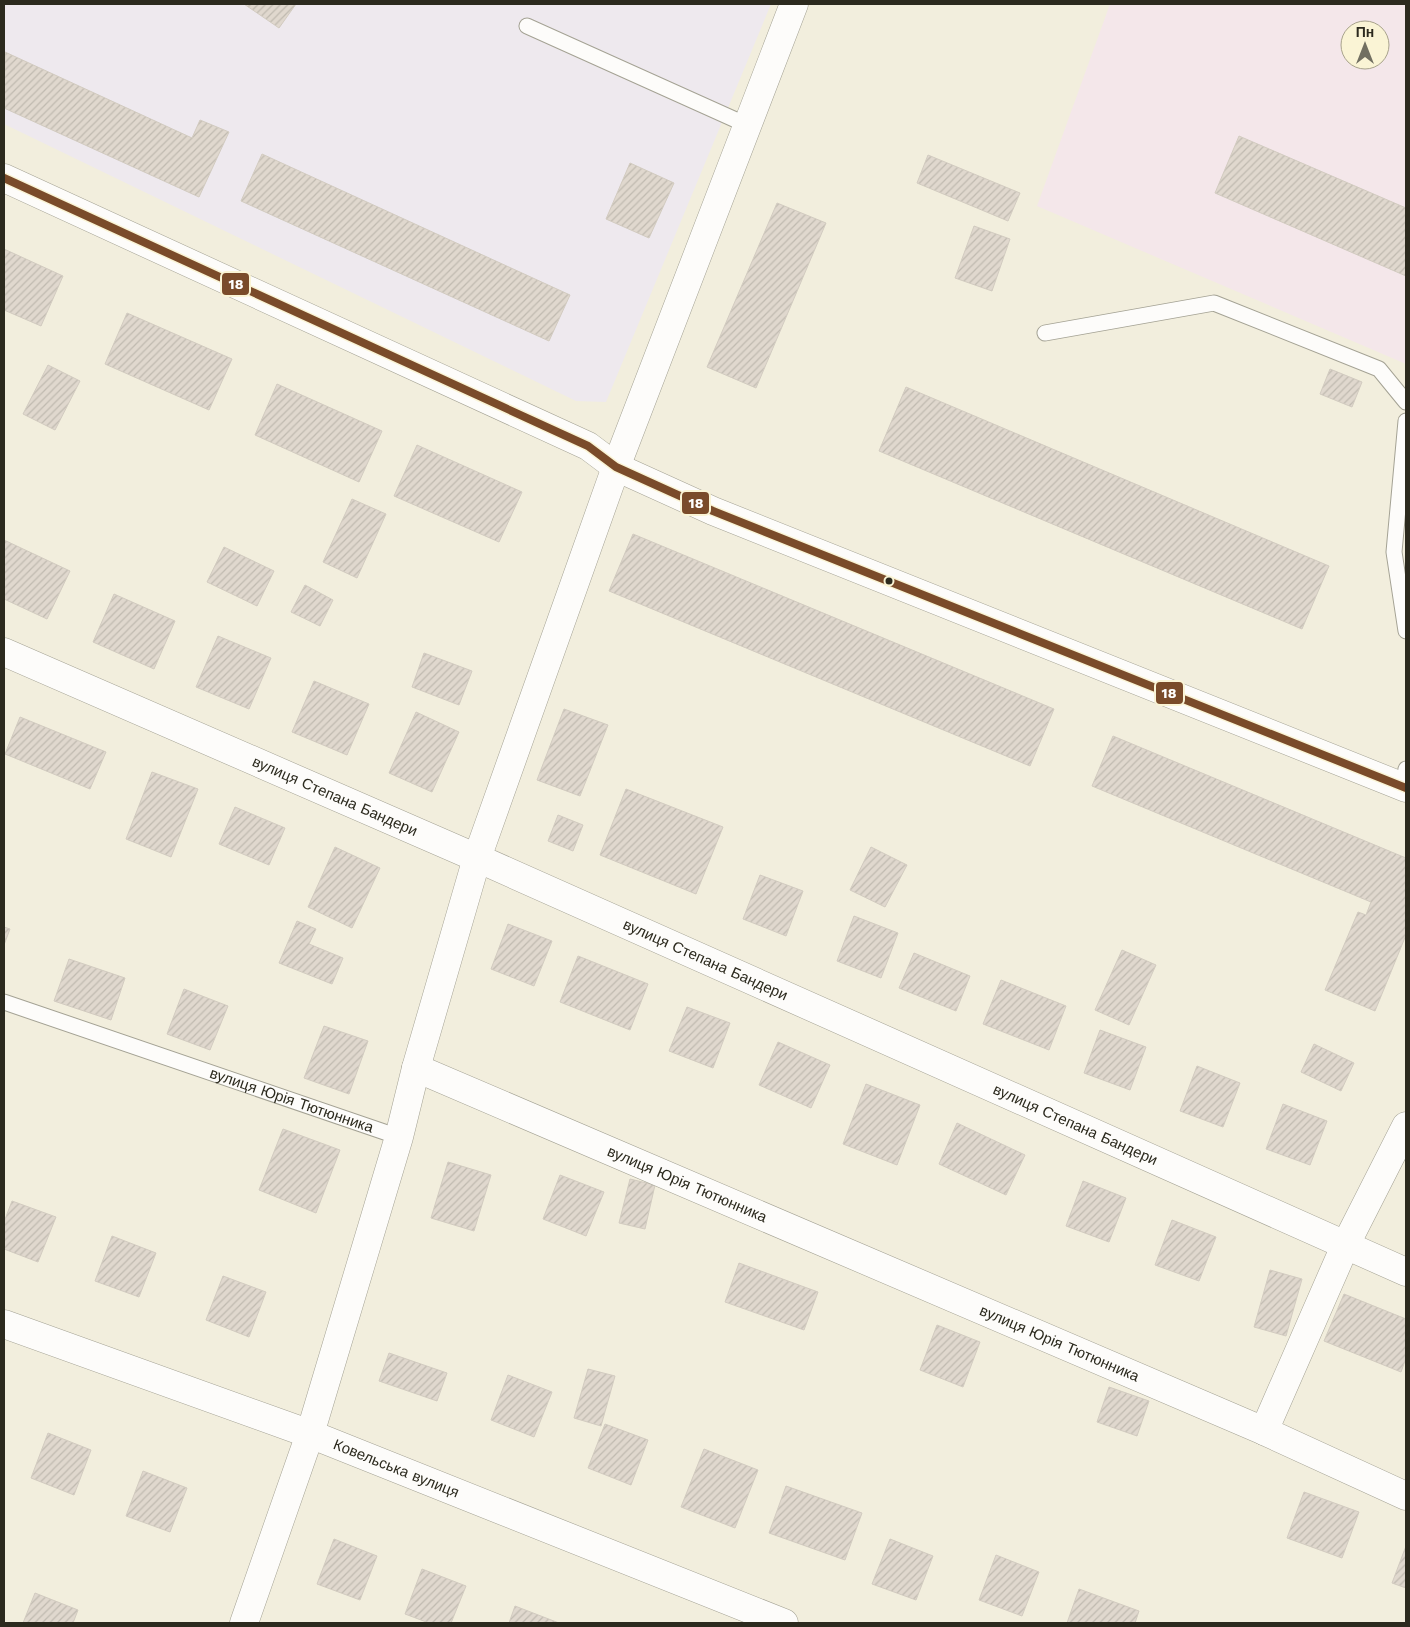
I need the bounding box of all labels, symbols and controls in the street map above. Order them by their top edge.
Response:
north arrow [1340,20,1390,70]
text: Пн [1356,24,1374,40]
line badge: 18 [221,272,250,296]
text: 18 [229,276,244,292]
line badge: 18 [681,491,710,515]
text: 18 [689,495,704,511]
unlabelled marker [884,576,894,586]
line badge: 18 [1155,681,1184,705]
text: 18 [1162,685,1177,701]
street label: вулиця Степана Бандери [250,752,420,840]
street label: вулиця Степана Бандери [620,915,791,1004]
street label: вулиця Юрія Тютюнника [208,1064,376,1137]
street label: вулиця Степана Бандери [990,1080,1160,1169]
street label: вулиця Юрія Тютюнника [605,1142,770,1226]
street label: вулиця Юрія Тютюнника [977,1301,1143,1386]
street label: Ковельська вулиця [331,1435,462,1502]

